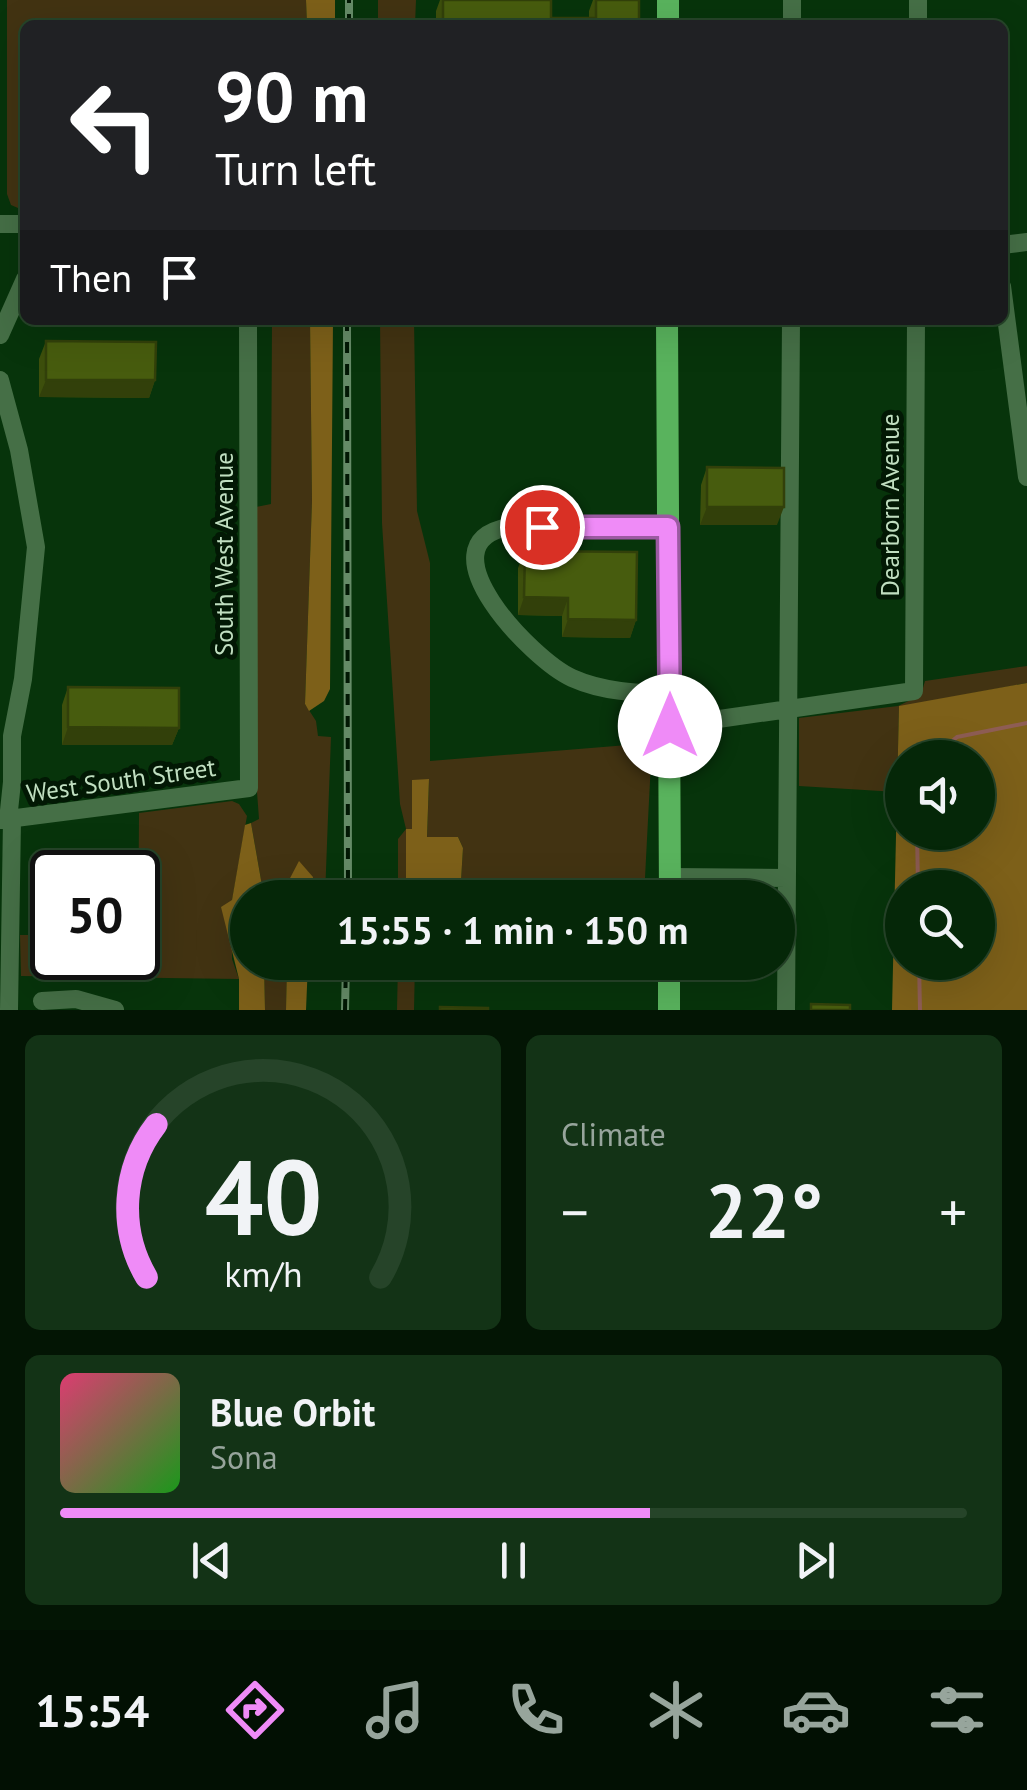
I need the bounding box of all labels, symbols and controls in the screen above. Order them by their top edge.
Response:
text: 90 m [215,51,368,141]
icon: left [50,60,180,190]
text: Turn left [215,139,376,197]
icon: arrive [152,250,207,305]
text: Then [50,253,132,302]
street label: Dearborn Avenue [874,414,906,596]
street label: South West Avenue [208,452,240,656]
pin [500,485,585,570]
icon: arrive [515,500,570,555]
position arrow [618,674,722,778]
map controls [885,740,995,980]
button: sound [885,740,995,850]
street label: West South Street [24,751,218,809]
speed limit sign: 50 [30,850,160,980]
button: search [885,870,995,980]
text: 15:55 · 1 min · 150 m [337,905,688,954]
text: Climate [561,1113,666,1155]
text: 40 [204,1129,322,1264]
text: 22° [705,1162,823,1259]
text: − [561,1176,589,1247]
text: + [939,1176,967,1247]
text: km/h [224,1251,302,1297]
text: Blue Orbit [210,1387,375,1436]
text: Sona [210,1436,278,1478]
icon: previous [184,1533,239,1588]
icon: pause [486,1533,541,1588]
icon: next [788,1533,843,1588]
icon: directions [220,1675,290,1745]
icon: music [360,1675,430,1745]
icon: phone [501,1675,571,1745]
icon: climate [641,1675,711,1745]
icon: car [781,1675,851,1745]
icon: filters [922,1675,992,1745]
text: 15:54 [35,1681,149,1739]

